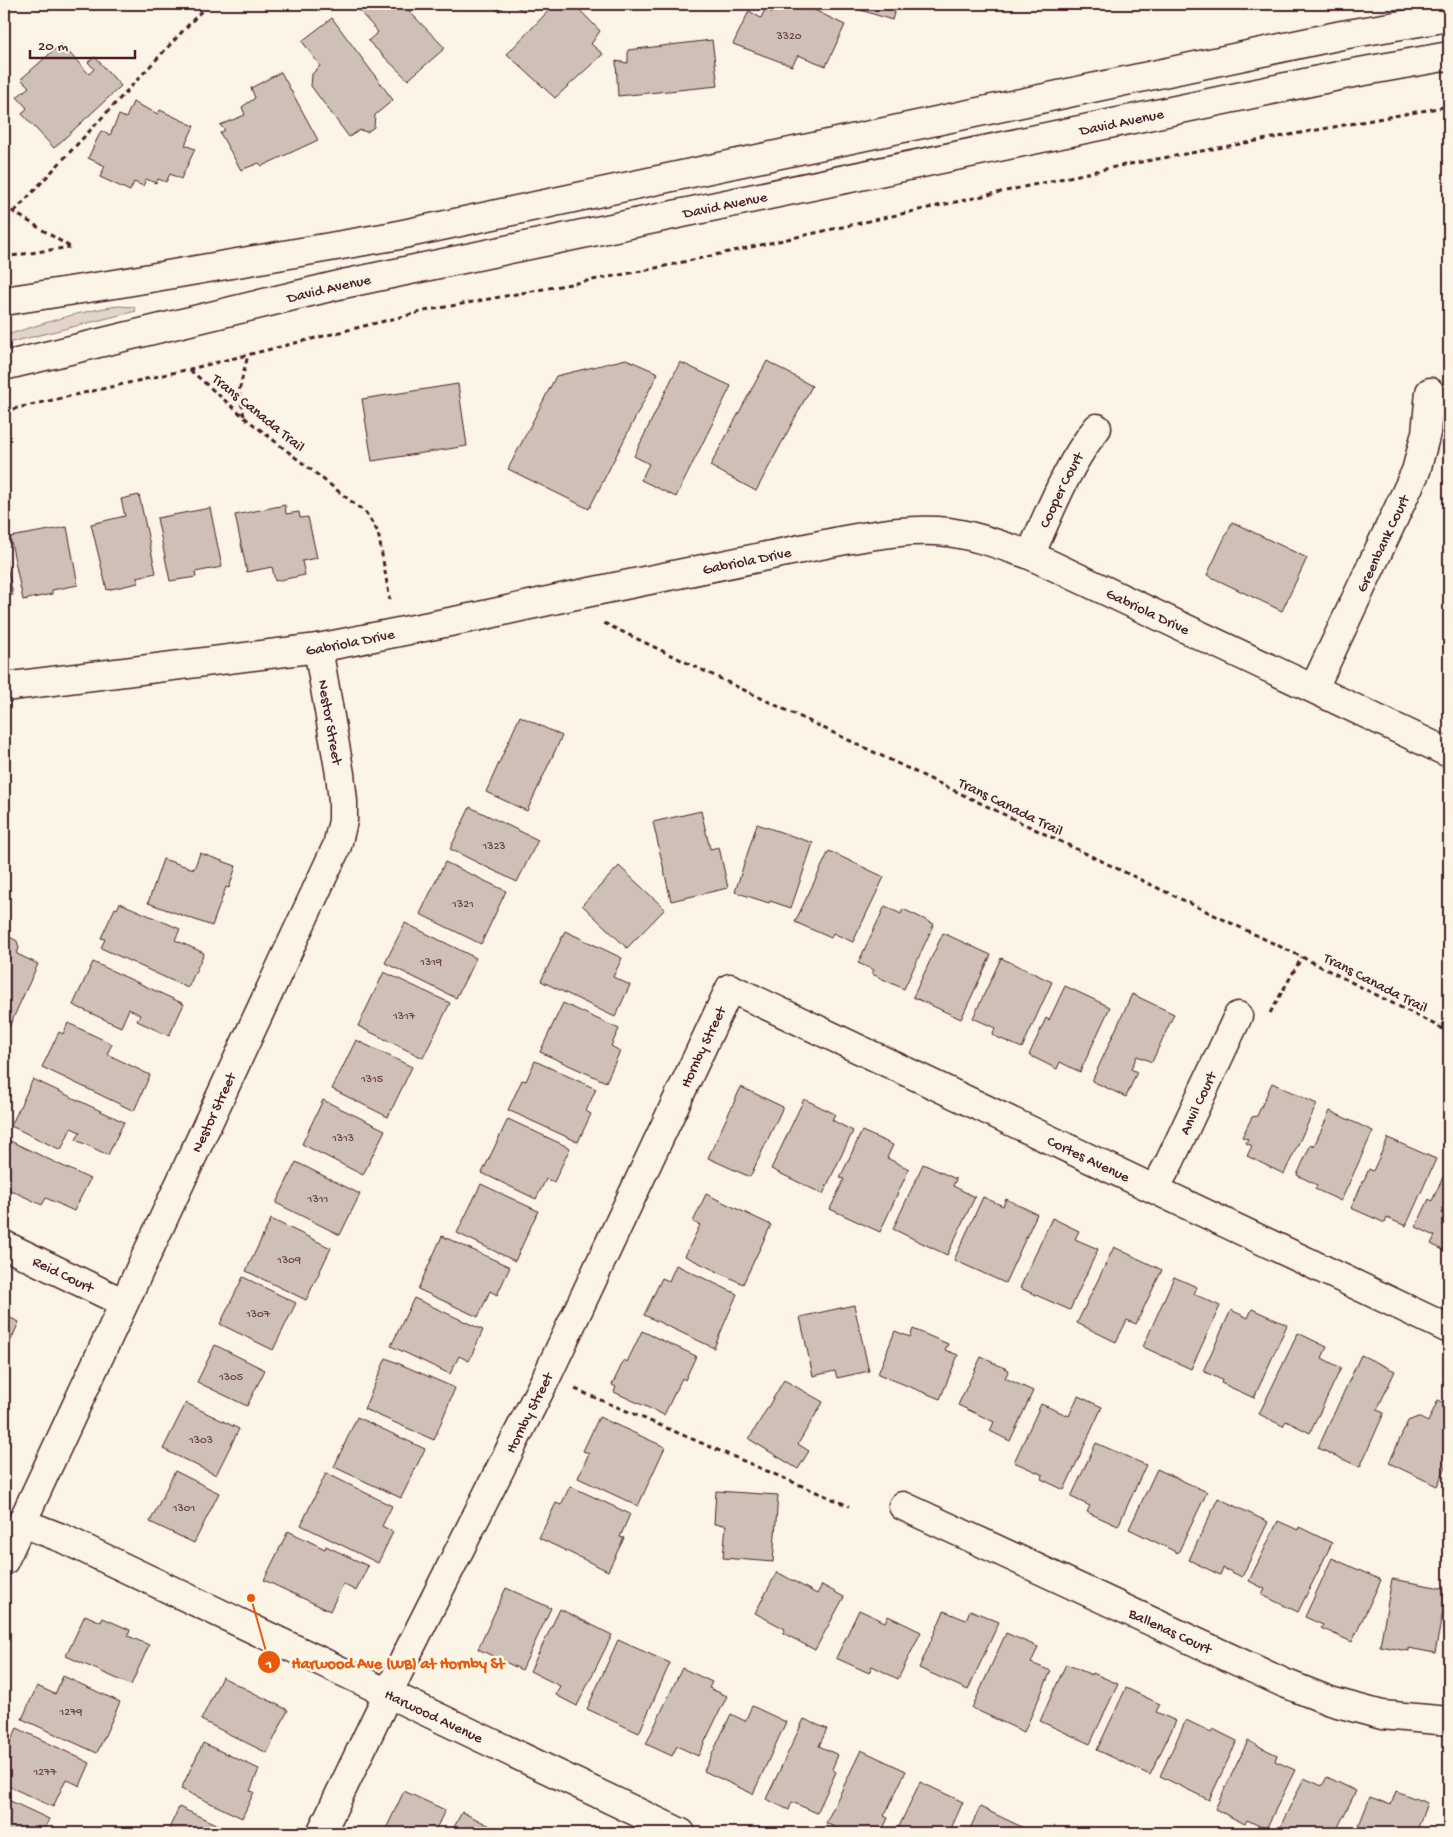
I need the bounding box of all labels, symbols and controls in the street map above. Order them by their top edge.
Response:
scale bar [30,28,135,60]
house number: 3320 [775,30,802,44]
text: 20 m [38,38,68,56]
street label: David Avenue [1077,106,1166,141]
street label: David Avenue [681,189,769,224]
street label: David Avenue [284,271,373,308]
street label: Trans Canada Trail [207,370,308,456]
street label: Cooper Court [1036,448,1090,531]
street label: Greenbank Court [1353,491,1415,596]
street label: Gabriola Drive [701,544,793,580]
street label: Gabriola Drive [1103,585,1192,640]
street label: Gabriola Drive [305,626,397,660]
street label: Nestor Street [313,679,346,768]
street label: Trans Canada Trail [954,774,1065,841]
house number: 1323 [481,840,506,854]
house number: 1321 [451,898,474,912]
street label: Trans Canada Trail [1319,949,1430,1018]
house number: 1319 [419,956,442,970]
street label: Hornby Street [677,1002,732,1091]
house number: 1317 [392,1010,416,1024]
street label: Anvil Court [1177,1068,1222,1138]
street label: Nestor Street [189,1069,242,1156]
house number: 1315 [360,1073,383,1087]
house number: 1313 [331,1132,354,1146]
street label: Cortes Avenue [1044,1133,1132,1187]
house number: 1311 [307,1193,329,1207]
street label: Reid Court [29,1253,98,1299]
house number: 1309 [276,1254,301,1268]
house number: 1307 [245,1308,271,1322]
street label: Hornby Street [503,1368,559,1457]
house number: 1305 [218,1371,243,1385]
house number: 1303 [188,1434,213,1448]
house number: 1301 [172,1502,196,1516]
street label: Ballenas Court [1124,1605,1216,1660]
callout: Harwood Ave (WB) at Hornby St [257,1647,515,1678]
text: 1 [265,1656,272,1674]
text: Harwood Ave (WB) at Hornby St [292,1656,506,1675]
street label: Harwood Avenue [381,1686,486,1748]
house number: 1279 [59,1706,82,1720]
house number: 1277 [32,1766,57,1780]

